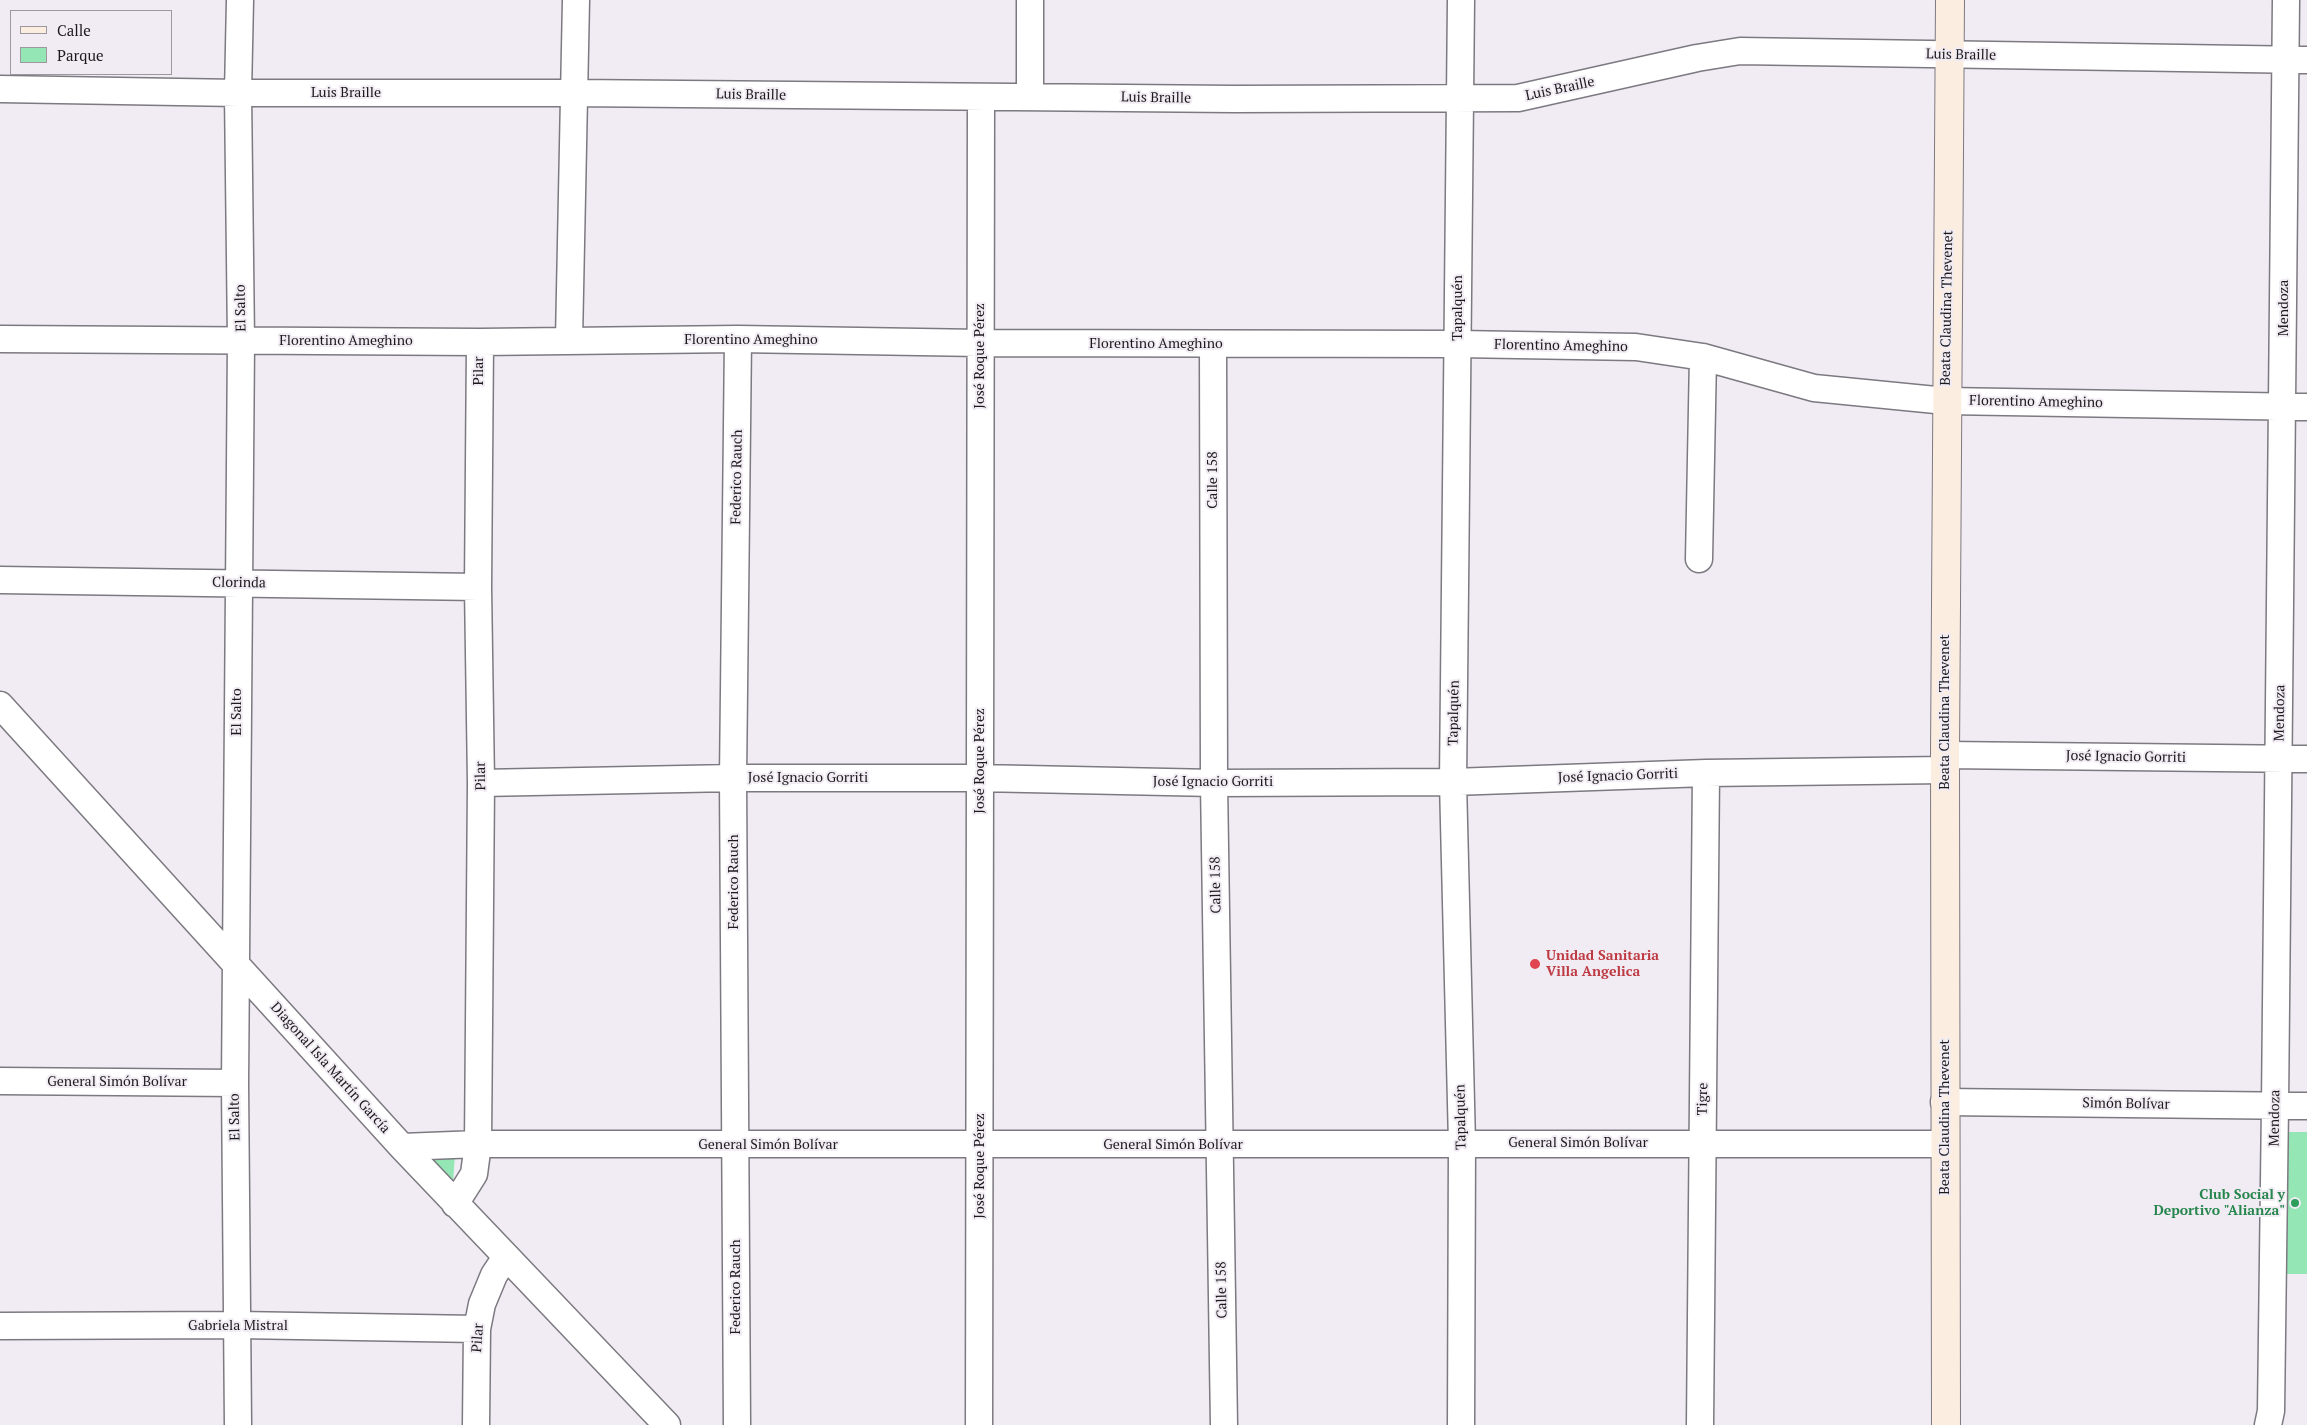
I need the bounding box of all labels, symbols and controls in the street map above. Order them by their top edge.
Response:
legend [10,10,172,75]
text: Calle [57,20,91,40]
text: Parque [57,45,104,65]
street label: Luis Braille [1926,46,1996,64]
street label: Luis Braille [1524,73,1596,105]
street label: Luis Braille [311,85,381,101]
street label: Luis Braille [716,86,786,104]
street label: Luis Braille [1121,89,1191,107]
street label: Beata Claudina Thevenet [1937,230,1957,386]
street label: Tapalquén [1450,275,1466,341]
street label: Mendoza [2276,280,2292,336]
street label: El Salto [232,284,250,332]
street label: José Roque Pérez [972,303,988,409]
street label: Florentino Ameghino [684,332,818,348]
street label: Florentino Ameghino [279,333,413,349]
street label: Florentino Ameghino [1089,336,1223,352]
street label: Florentino Ameghino [1494,336,1628,356]
street label: Pilar [471,356,487,386]
street label: Florentino Ameghino [1969,392,2103,412]
street label: Federico Rauch [728,429,746,525]
street label: Calle 158 [1205,451,1221,509]
street label: Clorinda [212,574,266,592]
street label: Beata Claudina Thevenet [1937,634,1953,790]
street label: Tapalquén [1445,680,1463,746]
street label: Mendoza [2271,684,2289,742]
street label: El Salto [229,688,245,736]
street label: José Roque Pérez [972,708,988,814]
street label: José Ignacio Gorriti [2066,748,2186,766]
street label: Pilar [472,761,490,791]
street label: José Ignacio Gorriti [1558,766,1678,786]
street label: José Ignacio Gorriti [748,770,868,786]
street label: José Ignacio Gorriti [1153,774,1273,790]
street label: Federico Rauch [726,834,742,930]
street label: Calle 158 [1207,856,1225,914]
place label: Unidad Sanitaria Villa Angelica [1546,948,1659,980]
marker: Unidad Sanitaria Villa Angelica [1528,957,1542,971]
street label: Diagonal Isla Martín García [267,999,393,1137]
street label: Beata Claudina Thevenet [1937,1039,1953,1195]
street label: General Simón Bolívar [47,1074,187,1090]
street label: Tigre [1694,1083,1712,1115]
street label: Tapalquén [1452,1084,1470,1150]
street label: Mendoza [2266,1089,2284,1147]
street label: El Salto [226,1093,244,1141]
street label: Simón Bolívar [2082,1095,2170,1113]
street label: José Roque Pérez [972,1113,988,1219]
street label: General Simón Bolívar [1508,1135,1648,1151]
street label: General Simón Bolívar [698,1137,838,1153]
street label: General Simón Bolívar [1103,1137,1243,1153]
place label: Club Social y Deportivo "Alianza" [2153,1187,2285,1220]
marker: Club Social y Deportivo "Alianza" [2289,1197,2301,1209]
street label: Federico Rauch [728,1239,744,1335]
street label: Calle 158 [1213,1261,1231,1319]
street label: Gabriela Mistral [188,1318,288,1334]
street label: Pilar [469,1323,487,1353]

